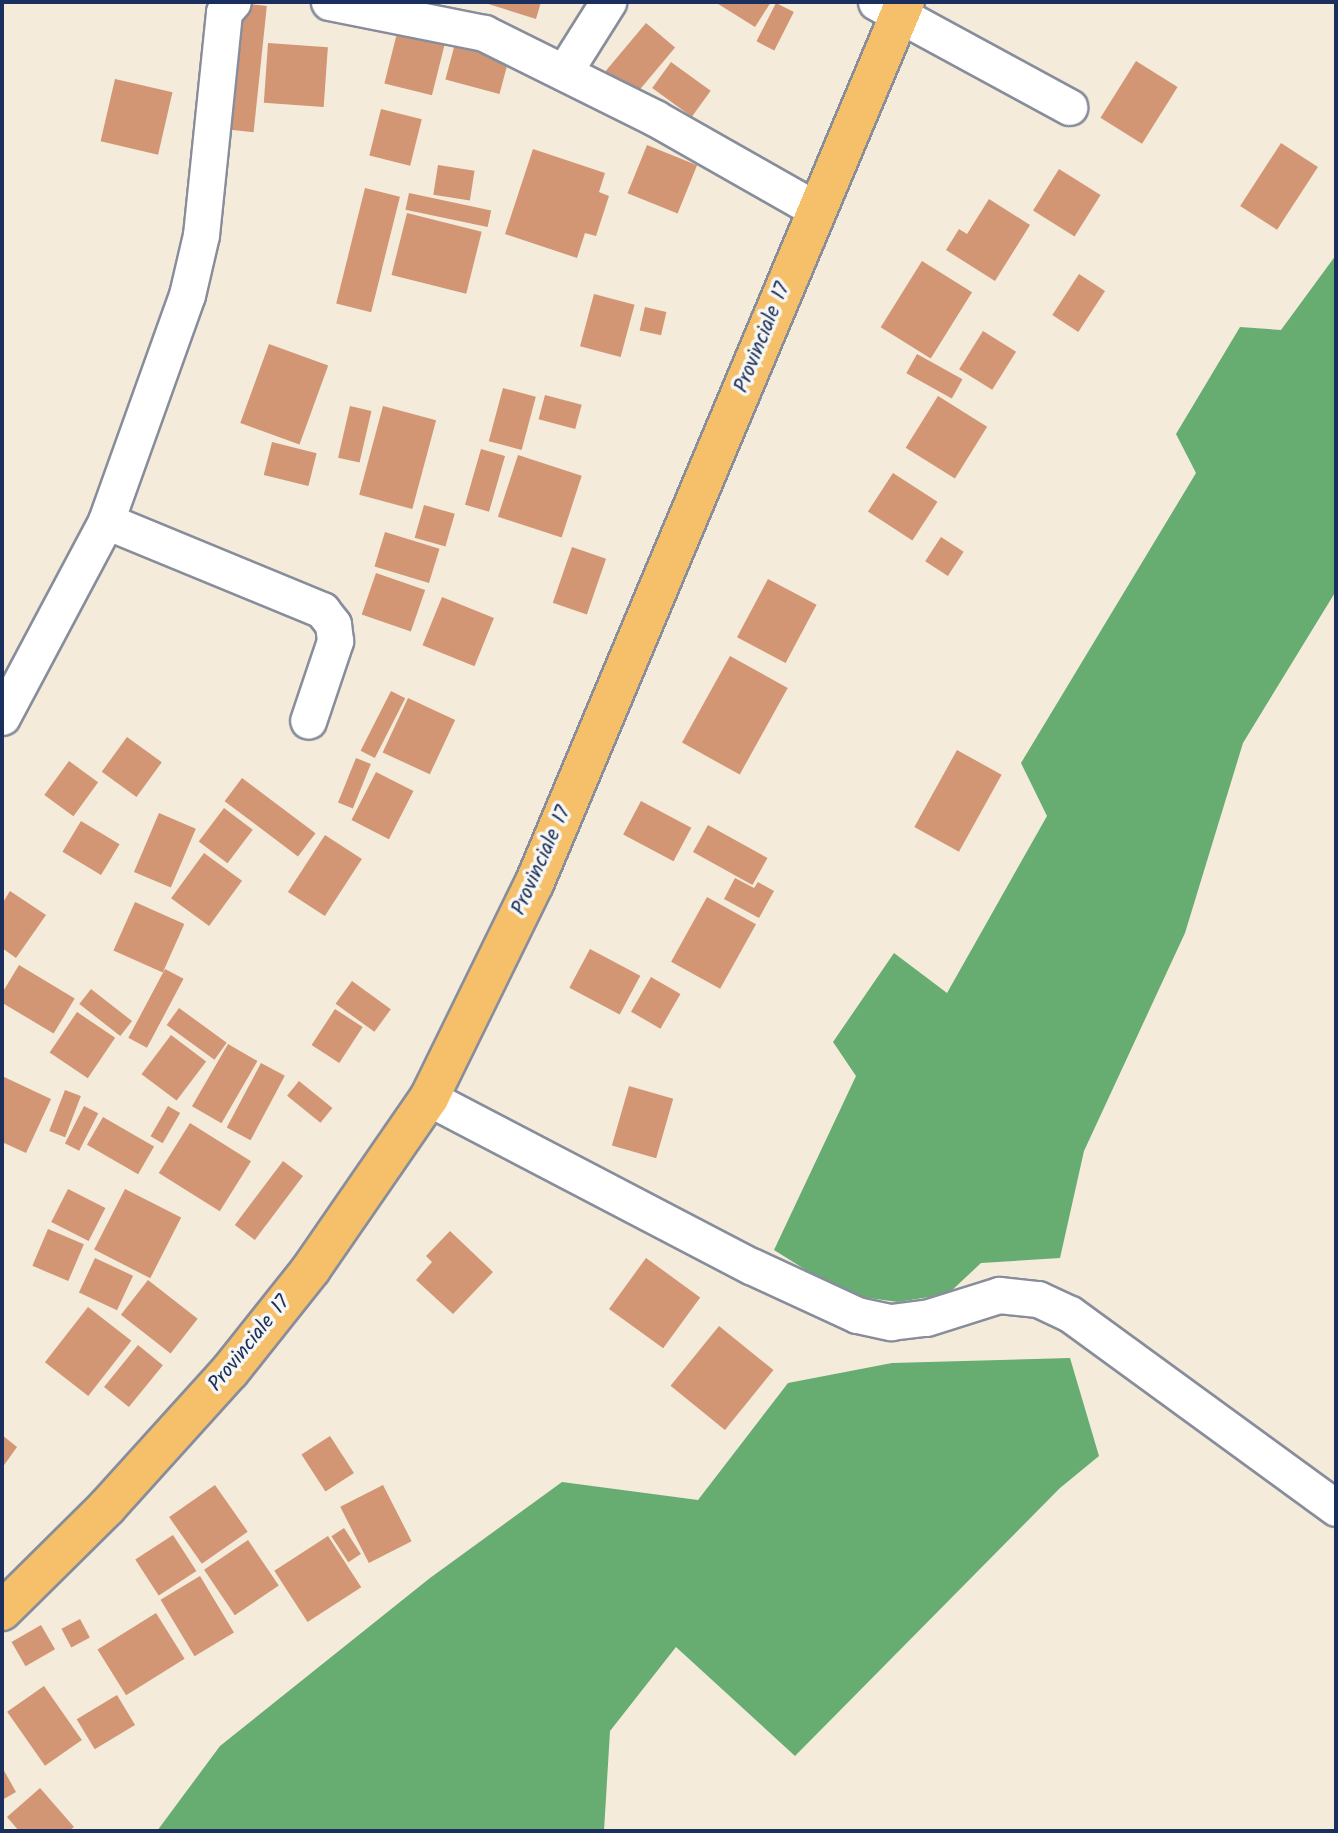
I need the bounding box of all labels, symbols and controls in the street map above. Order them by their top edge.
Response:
street label: Provinciale 17 [730,279,796,397]
street label: Provinciale 17 [507,803,577,919]
street label: Provinciale 17 [204,1291,296,1397]

